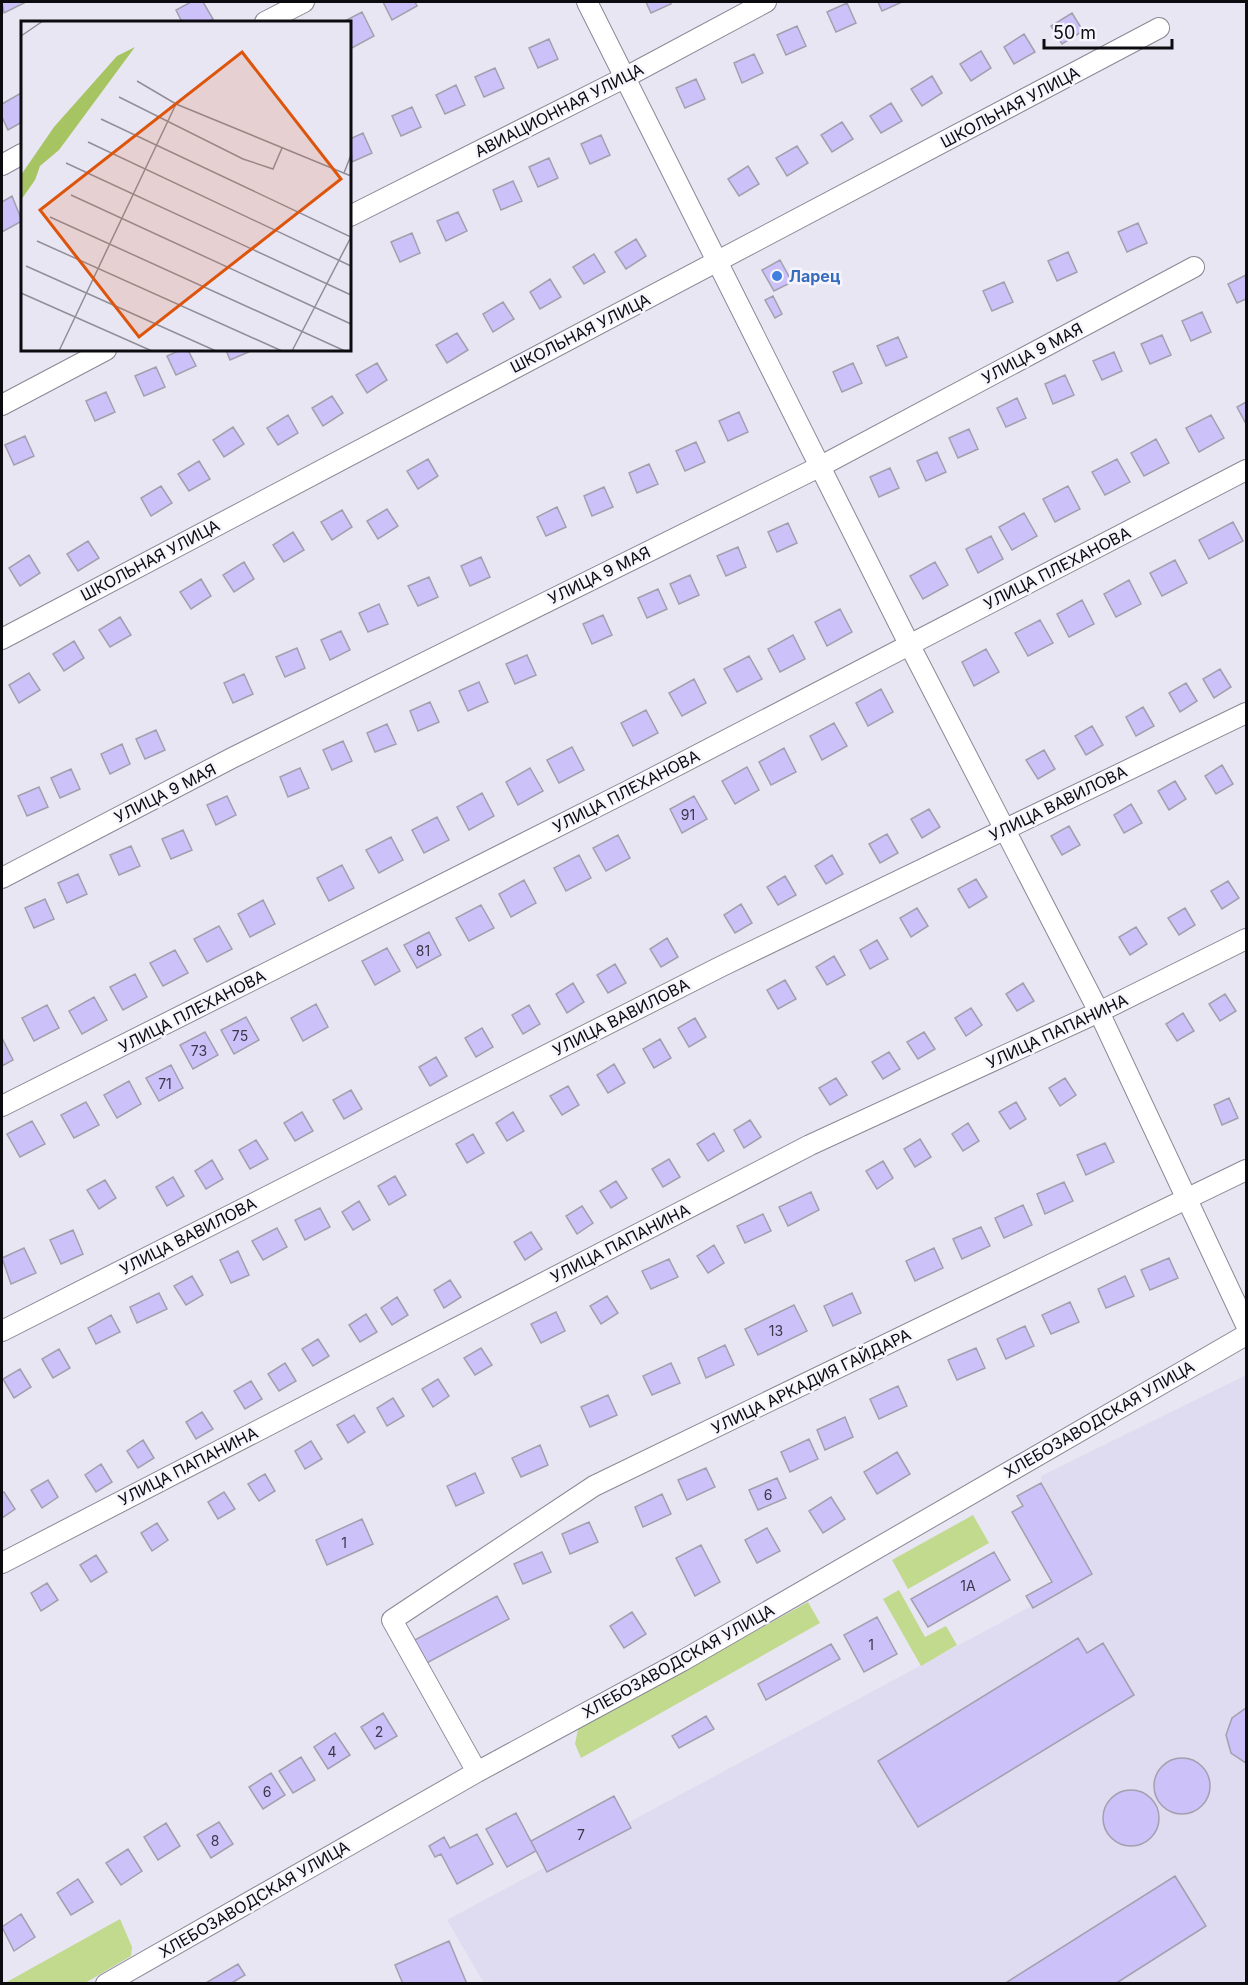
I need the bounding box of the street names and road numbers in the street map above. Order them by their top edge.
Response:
street label: АВИАЦИОННАЯ УЛИЦА [471,59,647,161]
street label: ШКОЛЬНАЯ УЛИЦА [937,62,1083,152]
street label: ШКОЛЬНАЯ УЛИЦА [507,289,653,377]
street label: УЛИЦА 9 МАЯ [978,318,1086,388]
street label: ШКОЛЬНАЯ УЛИЦА [77,515,223,605]
street label: УЛИЦА ПЛЕХАНОВА [980,522,1134,614]
street label: УЛИЦА 9 МАЯ [545,542,653,608]
street label: УЛИЦА ПЛЕХАНОВА [549,745,703,837]
street label: УЛИЦА 9 МАЯ [111,759,219,827]
street label: УЛИЦА ВАВИЛОВА [986,761,1130,845]
street label: УЛИЦА ПЛЕХАНОВА [115,965,269,1057]
street label: УЛИЦА ВАВИЛОВА [549,974,693,1060]
street label: УЛИЦА ПАПАНИНА [983,989,1131,1073]
street label: УЛИЦА ВАВИЛОВА [116,1193,260,1279]
street label: УЛИЦА ПАПАНИНА [547,1199,693,1287]
street label: УЛИЦА АРКАДИЯ ГАЙДАРА [708,1324,914,1438]
street label: ХЛЕБОЗАВОДСКАЯ УЛИЦА [1000,1356,1198,1482]
street label: УЛИЦА ПАПАНИНА [115,1422,261,1510]
street label: ХЛЕБОЗАВОДСКАЯ УЛИЦА [578,1600,778,1722]
street label: ХЛЕБОЗАВОДСКАЯ УЛИЦА [155,1836,353,1962]

